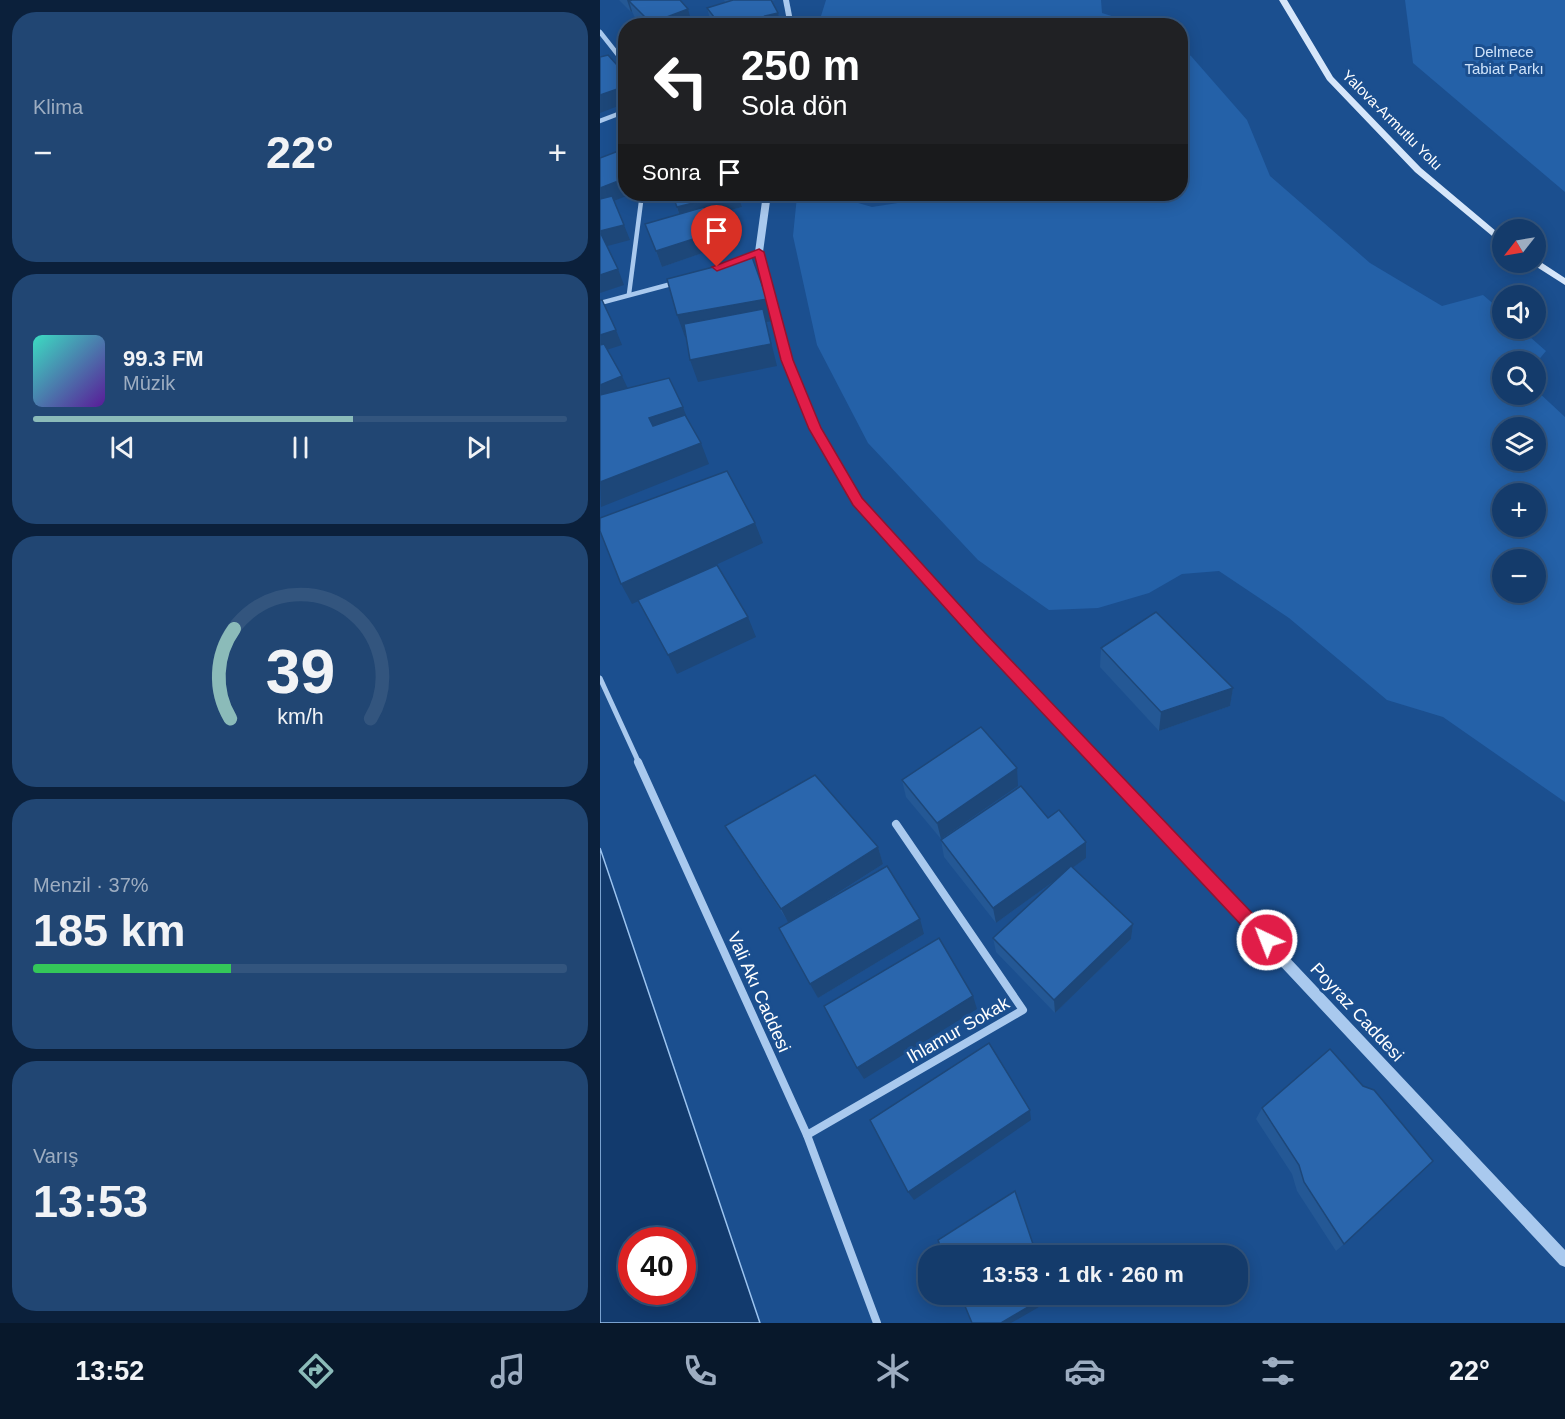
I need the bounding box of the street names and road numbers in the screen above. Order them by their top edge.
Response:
street label: Yalova-Armutlu Yolu [1339,66,1446,173]
street label: Vali Akı Caddesi [723,929,795,1055]
street label: Poyraz Caddesi [1306,959,1408,1065]
street label: Ihlamur Sokak [903,992,1014,1067]

